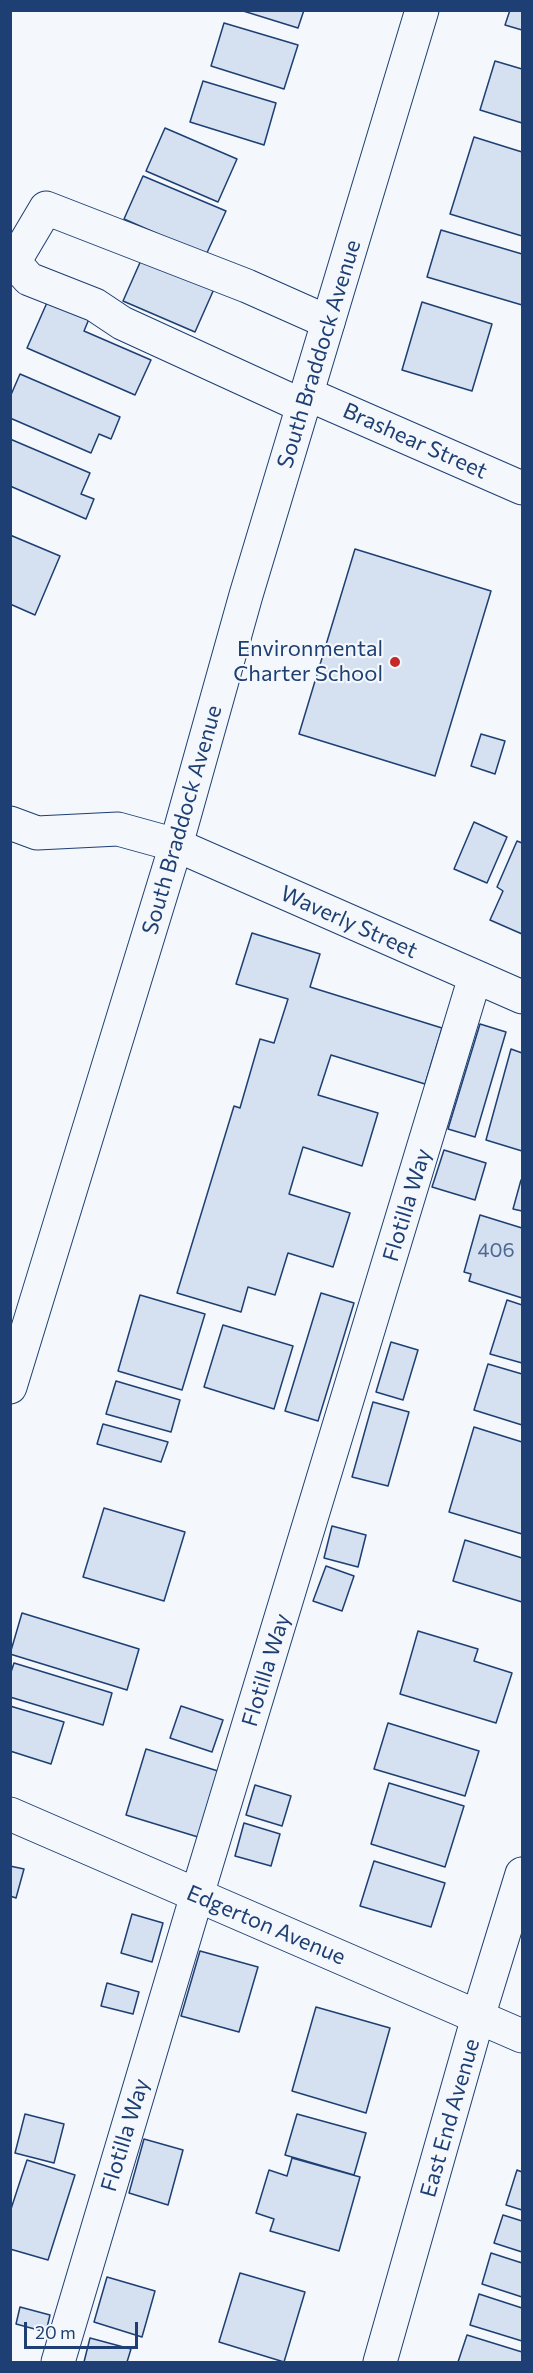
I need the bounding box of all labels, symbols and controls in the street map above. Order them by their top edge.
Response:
street label: South Braddock Avenue [272,237,366,471]
street label: Brashear Street [339,397,491,485]
place label: Environmental Charter School [233,636,383,688]
marker: Environmental Charter School [388,655,402,669]
street label: South Braddock Avenue [137,702,227,938]
street label: Waverly Street [276,880,422,964]
street label: Flotilla Way [377,1145,437,1265]
house number: 406 [477,1238,515,1262]
street label: Flotilla Way [236,1610,296,1730]
street label: Edgerton Avenue [183,1880,349,1970]
street label: East End Avenue [415,2036,485,2200]
street label: Flotilla Way [95,2075,155,2195]
scale bar [27,2310,141,2348]
text: 20 m [35,2321,76,2343]

